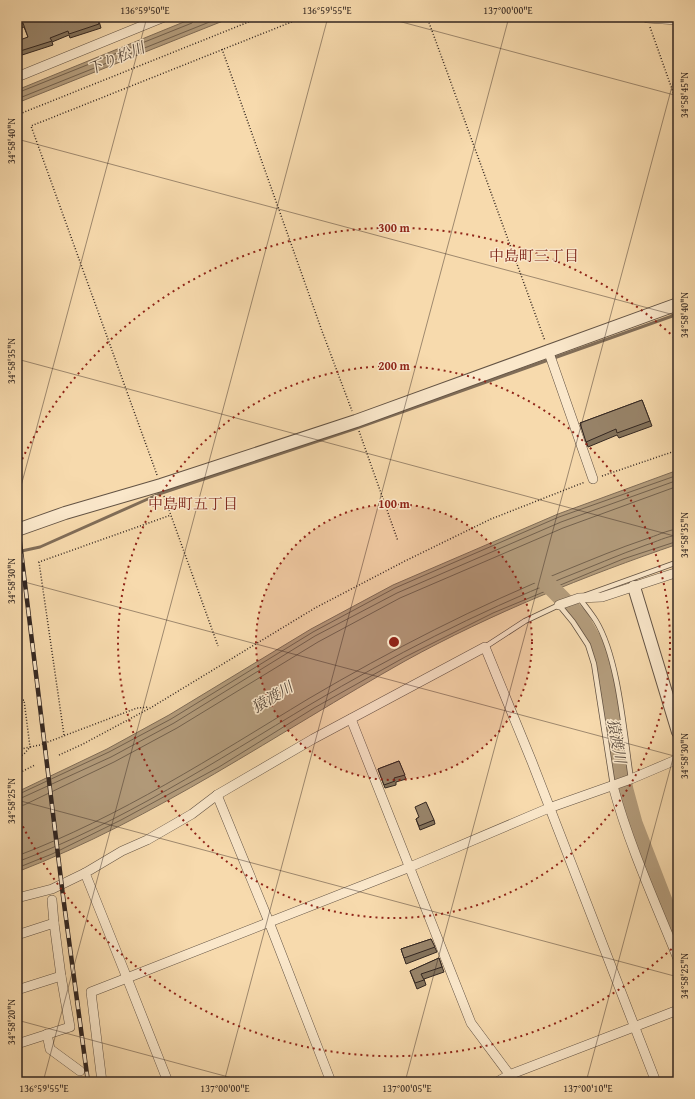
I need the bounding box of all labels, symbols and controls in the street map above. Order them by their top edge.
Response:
text: 136°59'50"E [120,3,170,18]
text: 136°59'55"E [302,3,352,18]
text: 137°00'00"E [483,3,533,18]
water label: 下り松川 [84,36,150,79]
text: 34°58'45"N [677,72,692,118]
text: 34°58'40"N [4,118,19,164]
text: 300 m [378,219,411,236]
district label: 中島町三丁目 [489,245,579,266]
text: 34°58'40"N [677,292,692,338]
text: 34°58'35"N [4,338,19,384]
text: 200 m [378,357,411,374]
district label: 中島町五丁目 [148,493,238,514]
text: 100 m [378,495,411,512]
text: 34°58'35"N [677,512,692,558]
text: 34°58'30"N [4,558,19,604]
centre of rings [387,635,401,649]
water label: 猿渡川 [247,675,298,718]
water label: 猿渡川 [603,717,632,767]
text: 34°58'30"N [677,733,692,779]
text: 34°58'25"N [4,778,19,824]
text: 34°58'25"N [677,953,692,999]
text: 34°58'20"N [4,999,19,1045]
text: 136°59'55"E [19,1081,69,1096]
text: 137°00'00"E [200,1081,250,1096]
text: 137°00'05"E [382,1081,432,1096]
text: 137°00'10"E [563,1081,613,1096]

